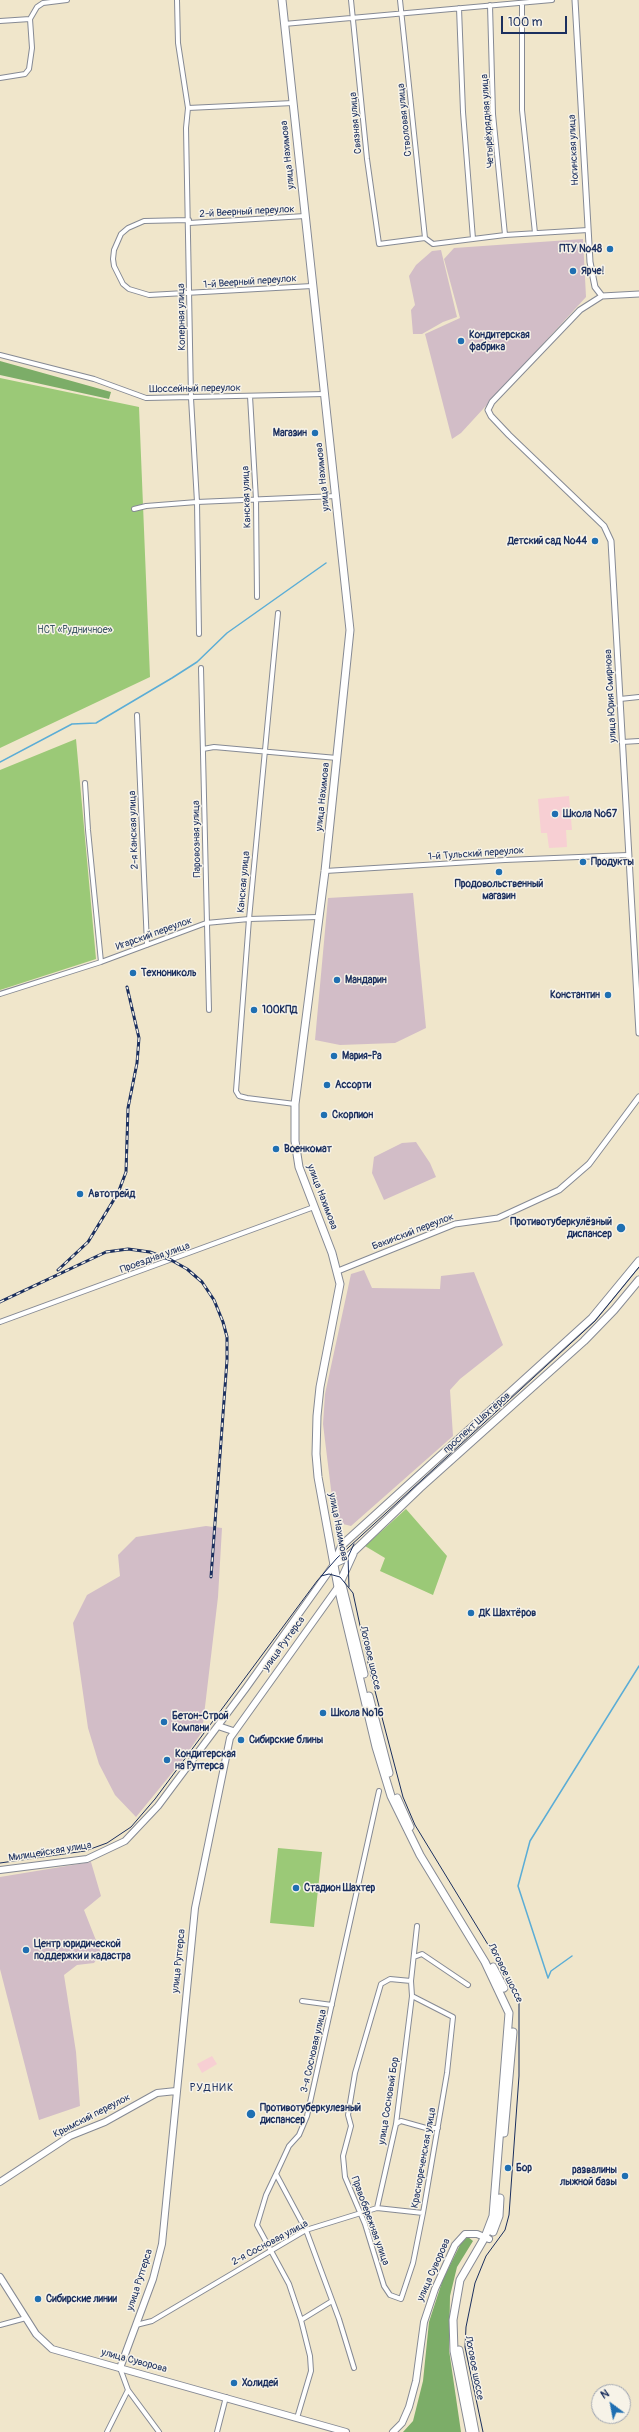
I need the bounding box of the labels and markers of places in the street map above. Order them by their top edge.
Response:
place label: ПТУ №48 [559,243,602,255]
marker: ПТУ №48 [605,244,615,254]
place label: Ярче! [581,265,604,277]
marker: Ярче! [568,266,578,276]
place label: Кондитерская фабрика [469,329,530,352]
marker: Кондитерская фабрика [456,336,466,346]
place label: Магазин [273,427,307,439]
marker: Магазин [310,428,320,438]
place label: Детский сад №44 [508,535,587,547]
marker: Детский сад №44 [590,536,600,546]
place label: Школа №67 [563,808,617,820]
marker: Школа №67 [550,809,560,819]
place label: Продукты [591,856,634,868]
marker: Продукты [578,857,588,867]
marker: Продовольственный магазин [494,867,504,877]
place label: Продовольственный магазин [455,878,543,902]
place label: Технониколь [141,967,197,979]
marker: Технониколь [128,968,138,978]
place label: Мандарин [345,974,387,986]
marker: Мандарин [332,975,342,985]
place label: Константин [550,989,600,1001]
marker: Константин [603,990,613,1000]
place label: 100КПД [262,1004,297,1016]
marker: 100КПД [249,1005,259,1015]
place label: Мария-Ра [342,1050,382,1062]
marker: Мария-Ра [329,1051,339,1061]
place label: Ассорти [335,1079,371,1091]
marker: Ассорти [322,1080,332,1090]
place label: Скорпион [332,1109,373,1121]
marker: Скорпион [319,1110,329,1120]
place label: Военкомат [284,1143,332,1155]
marker: Военкомат [271,1144,281,1154]
place label: Автотрейд [88,1188,135,1200]
marker: Автотрейд [75,1189,85,1199]
place label: Противотуберкулёзный диспансер [510,1216,612,1240]
marker: Противотуберкулёзный диспансер [615,1222,627,1234]
place label: ДК Шахтёров [479,1607,536,1619]
marker: ДК Шахтёров [466,1608,476,1618]
place label: Школа №16 [331,1707,384,1719]
marker: Школа №16 [318,1708,328,1718]
place label: Бетон-Строй Компани [172,1710,229,1734]
marker: Бетон-Строй Компани [159,1717,169,1727]
place label: Сибирские блины [249,1734,323,1746]
marker: Сибирские блины [236,1735,246,1745]
place label: Кондитерская на Рутгерса [175,1748,236,1772]
marker: Кондитерская на Рутгерса [162,1755,172,1765]
place label: Стадион Шахтер [304,1882,375,1894]
marker: Стадион Шахтер [291,1883,301,1893]
place label: Центр юридической поддержки и кадастра [34,1938,131,1962]
marker: Центр юридической поддержки и кадастра [21,1945,31,1955]
place label: Противотуберкулезный диспансер [260,2102,361,2126]
marker: Противотуберкулезный диспансер [245,2108,257,2120]
place label: Бор [516,2162,532,2174]
marker: Бор [503,2163,513,2173]
place label: развалины лыжной базы [560,2164,617,2188]
marker: развалины лыжной базы [620,2171,630,2181]
place label: Сибирские линии [46,2293,117,2305]
marker: Сибирские линии [33,2294,43,2304]
place label: Холидей [242,2377,278,2389]
marker: Холидей [229,2378,239,2388]

